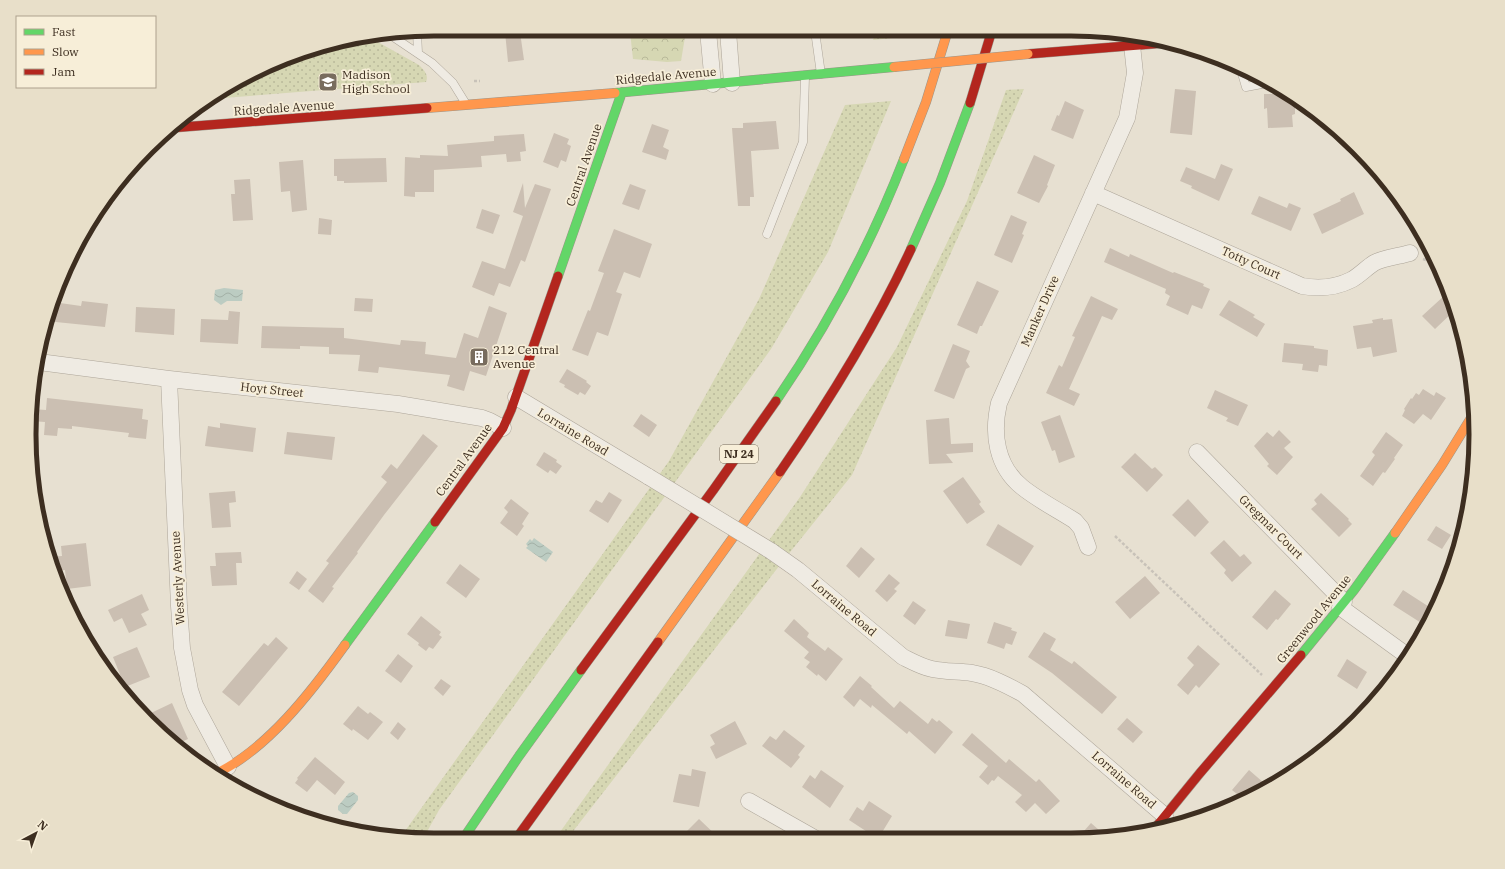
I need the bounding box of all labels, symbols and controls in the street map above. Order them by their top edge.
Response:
legend [16,16,156,88]
text: Fast [52,24,76,39]
text: Slow [52,44,79,59]
text: Jam [52,64,76,79]
street label: Ridgedale Avenue [615,64,717,87]
place label: Madison High School [342,67,410,96]
school or university icon: Madison High School [317,71,339,93]
street label: Ridgedale Avenue [233,96,335,119]
street label: Central Avenue [562,122,605,208]
street label: Totty Court [1219,243,1283,282]
street label: Manker Drive [1017,273,1062,349]
place label: 212 Central Avenue [493,342,559,371]
building icon: 212 Central Avenue [468,346,490,368]
street label: Hoyt Street [240,379,304,400]
street label: Lorraine Road [535,404,612,459]
street label: Central Avenue [432,420,495,499]
road number: NJ 24 [720,445,758,463]
street label: Gregmar Court [1236,491,1307,562]
street label: Westerly Avenue [168,531,187,625]
street label: Greenwood Avenue [1273,571,1354,666]
street label: Lorraine Road [809,576,880,639]
street label: Lorraine Road [1089,748,1160,812]
north arrow [16,813,56,853]
text: N [35,817,51,834]

